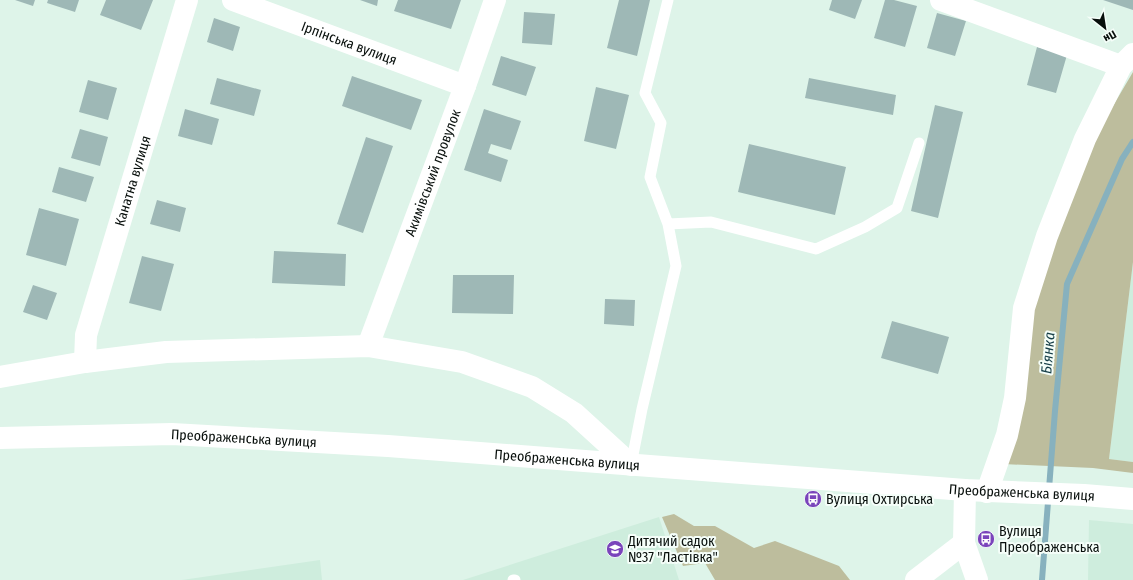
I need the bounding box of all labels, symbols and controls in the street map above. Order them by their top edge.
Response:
north arrow [1085,8,1125,48]
street label: Ірпінська вулиця [299,18,399,69]
text: Пн [1101,27,1118,45]
street label: Акимівський провулок [402,107,465,239]
street label: Канатна вулиця [111,134,155,228]
water label: Біянка [1037,331,1059,375]
street label: Преображенська вулиця [170,426,317,451]
street label: Преображенська вулиця [494,446,640,474]
street label: Преображенська вулиця [948,481,1095,505]
bus stop icon: Вулиця Охтирська [803,489,823,509]
place label: Вулиця Охтирська [826,491,933,508]
place label: Вулиця Преображенська [999,523,1100,556]
bus stop icon: Вулиця Преображенська [976,529,996,549]
place label: Дитячий садок №37 "Ластівка" [627,533,718,566]
school or university icon: Дитячий садок №37 "Ластівка" [605,539,625,559]

